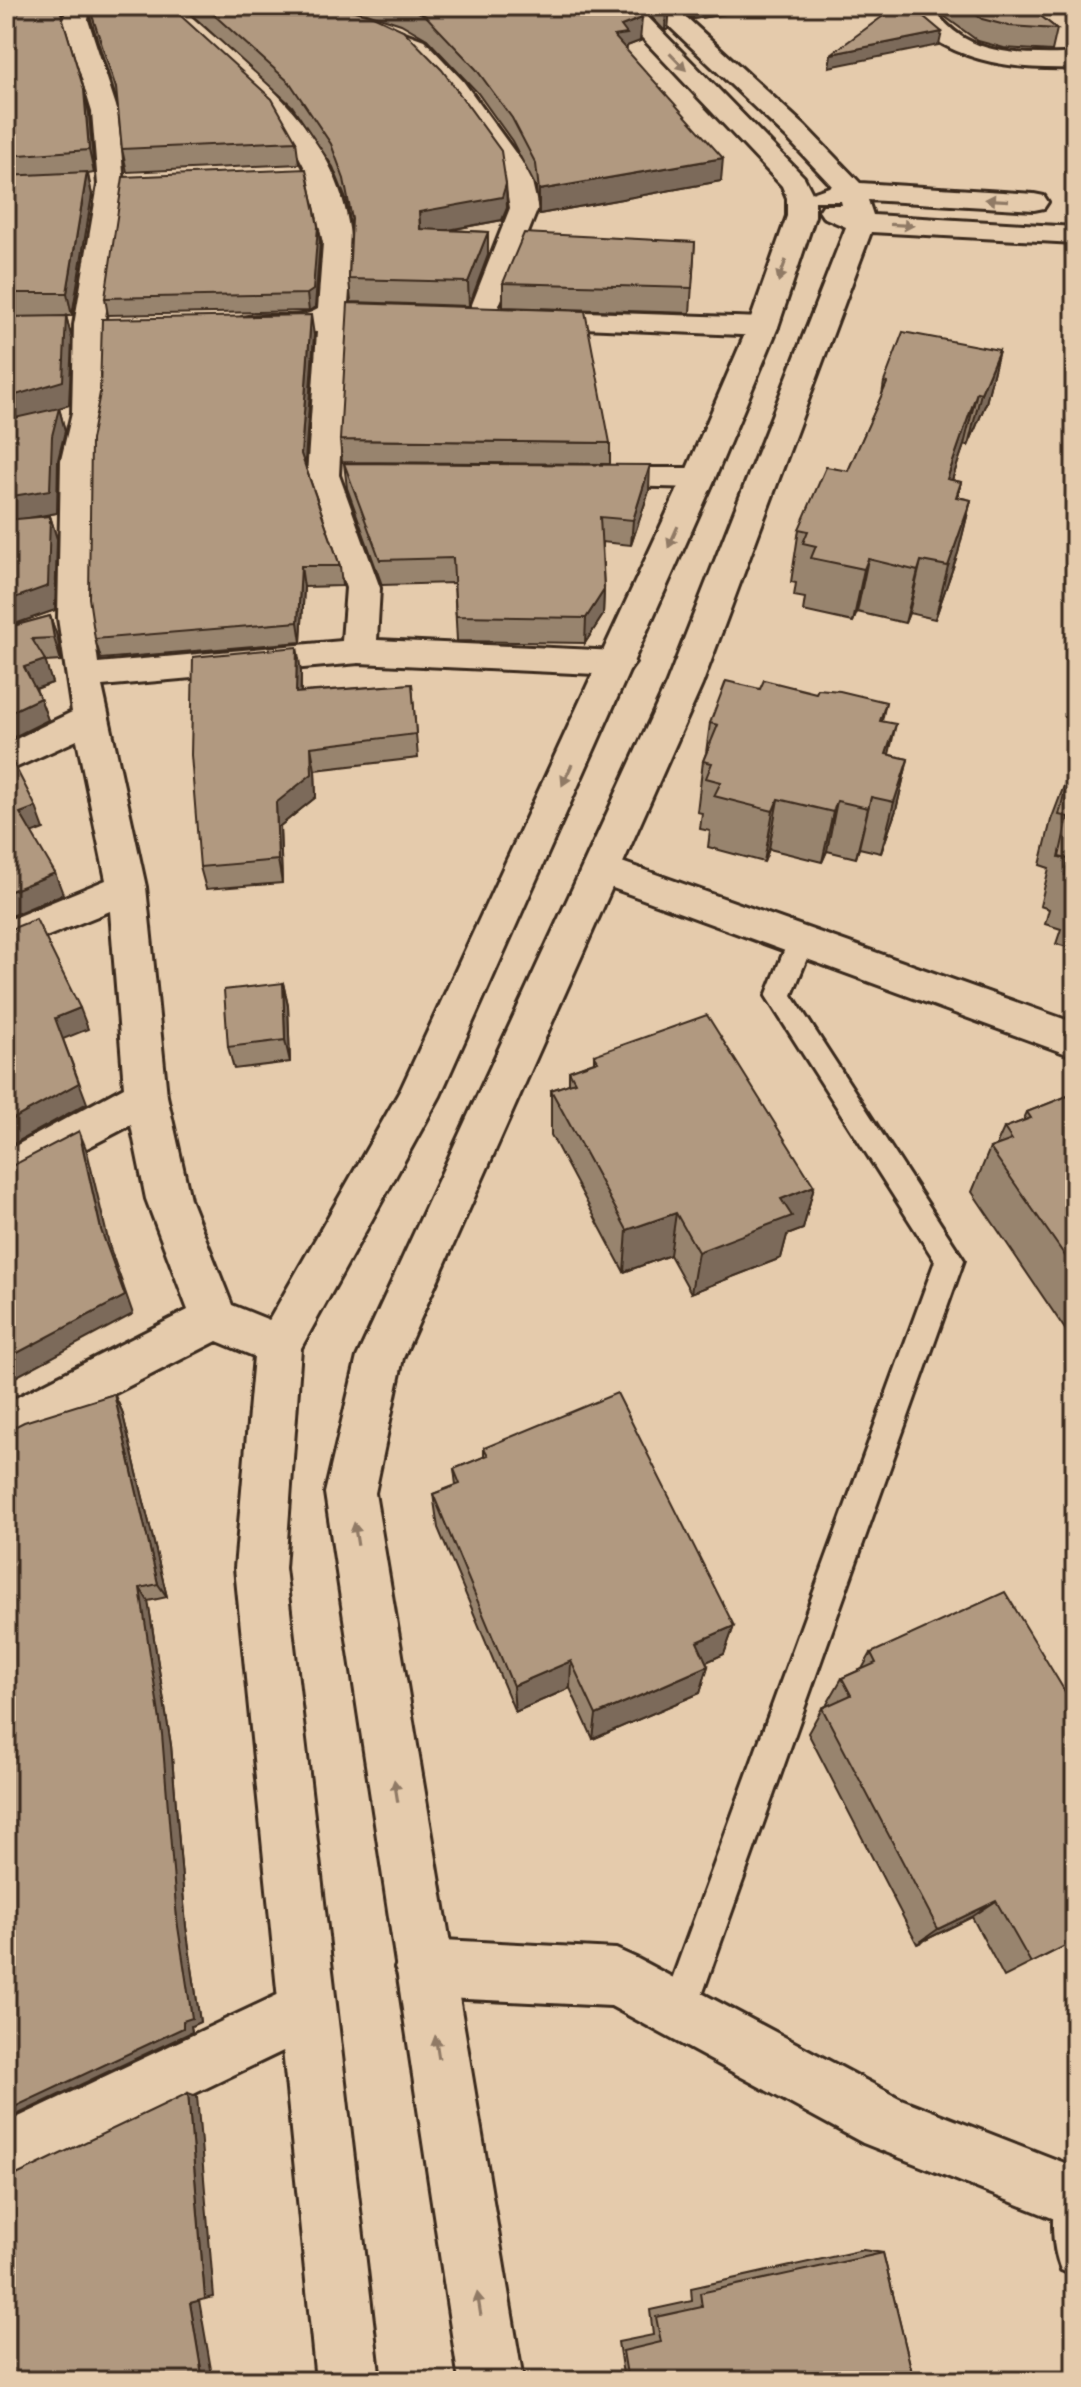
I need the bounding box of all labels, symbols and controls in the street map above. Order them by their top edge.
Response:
one-way arrow [669,53,687,72]
one-way arrow [984,193,1009,206]
one-way arrow [890,219,915,232]
one-way arrow [776,259,788,283]
one-way arrow [666,525,679,549]
one-way arrow [560,763,574,786]
one-way arrow [349,1521,362,1546]
one-way arrow [389,1778,402,1803]
one-way arrow [430,2035,443,2060]
one-way arrow [472,2291,485,2316]

